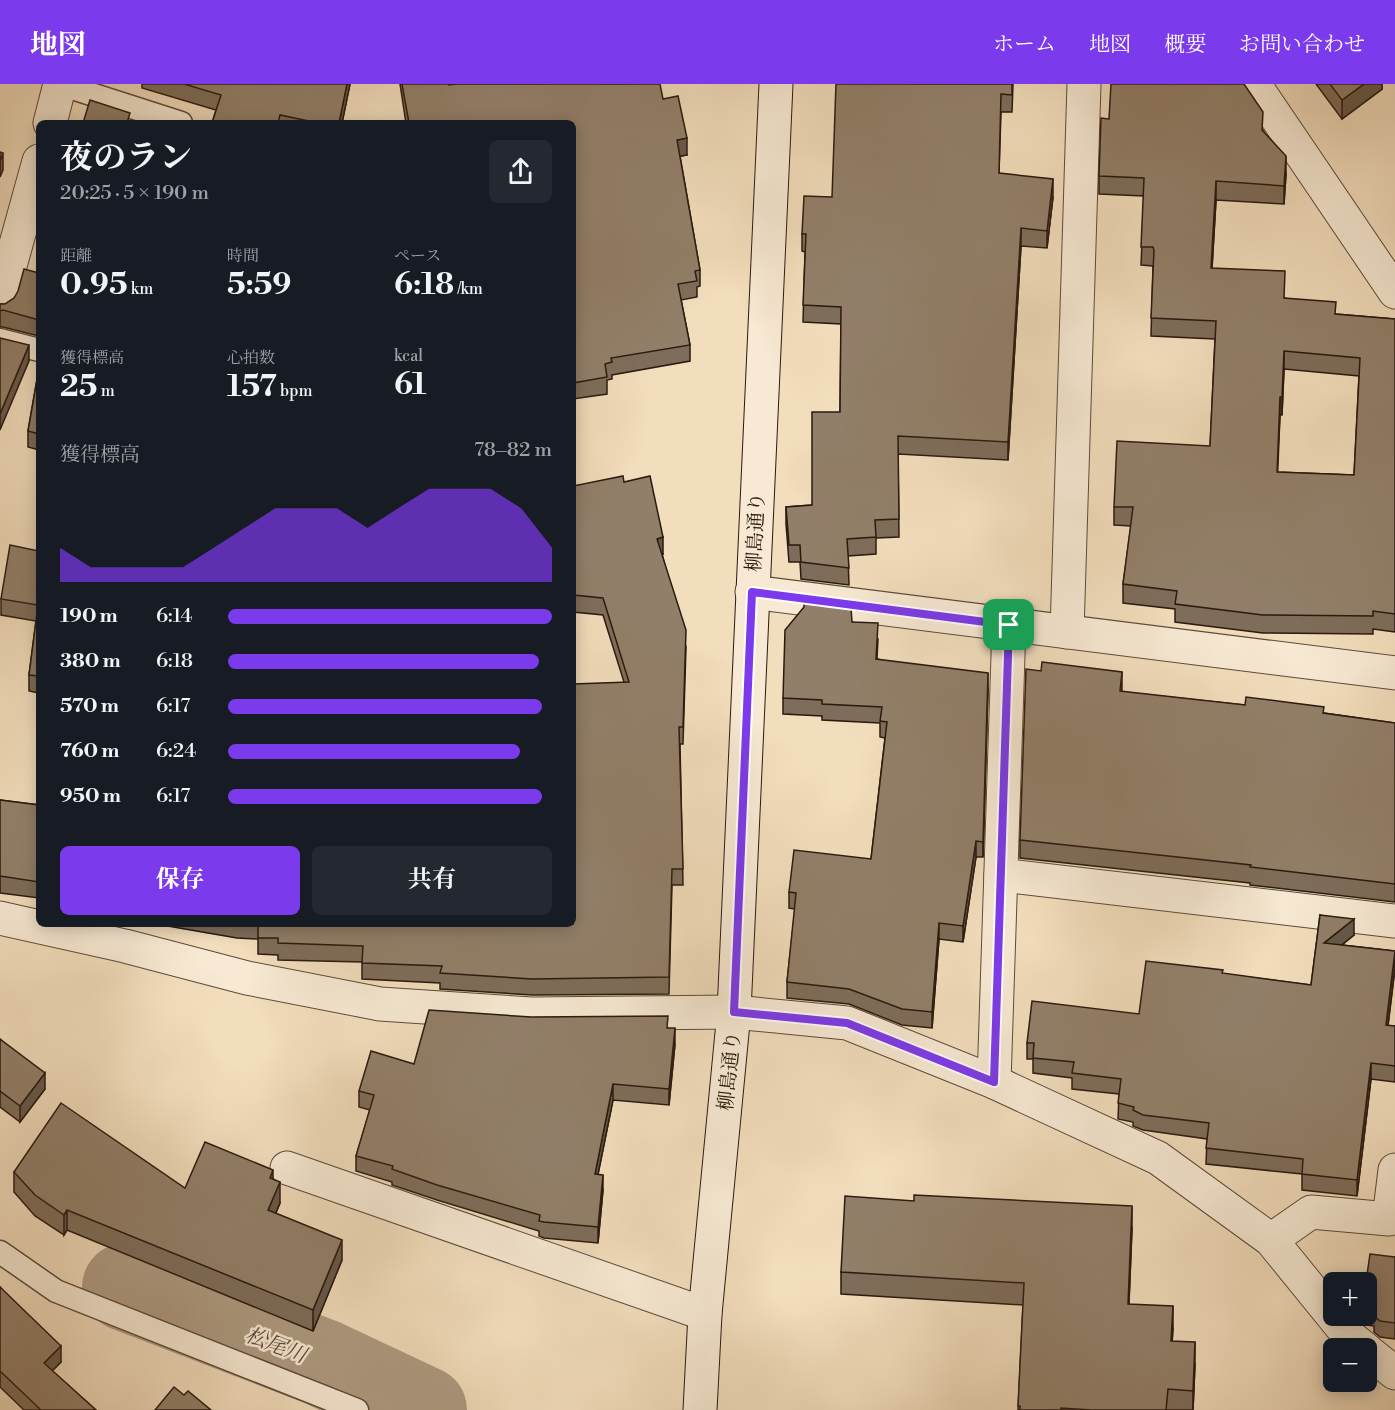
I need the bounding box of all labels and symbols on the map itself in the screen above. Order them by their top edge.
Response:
street label: 柳島通り [742,491,771,573]
pin [983,599,1034,650]
street label: 柳島通り [714,1030,747,1112]
water label: 松尾川 [242,1323,312,1370]

